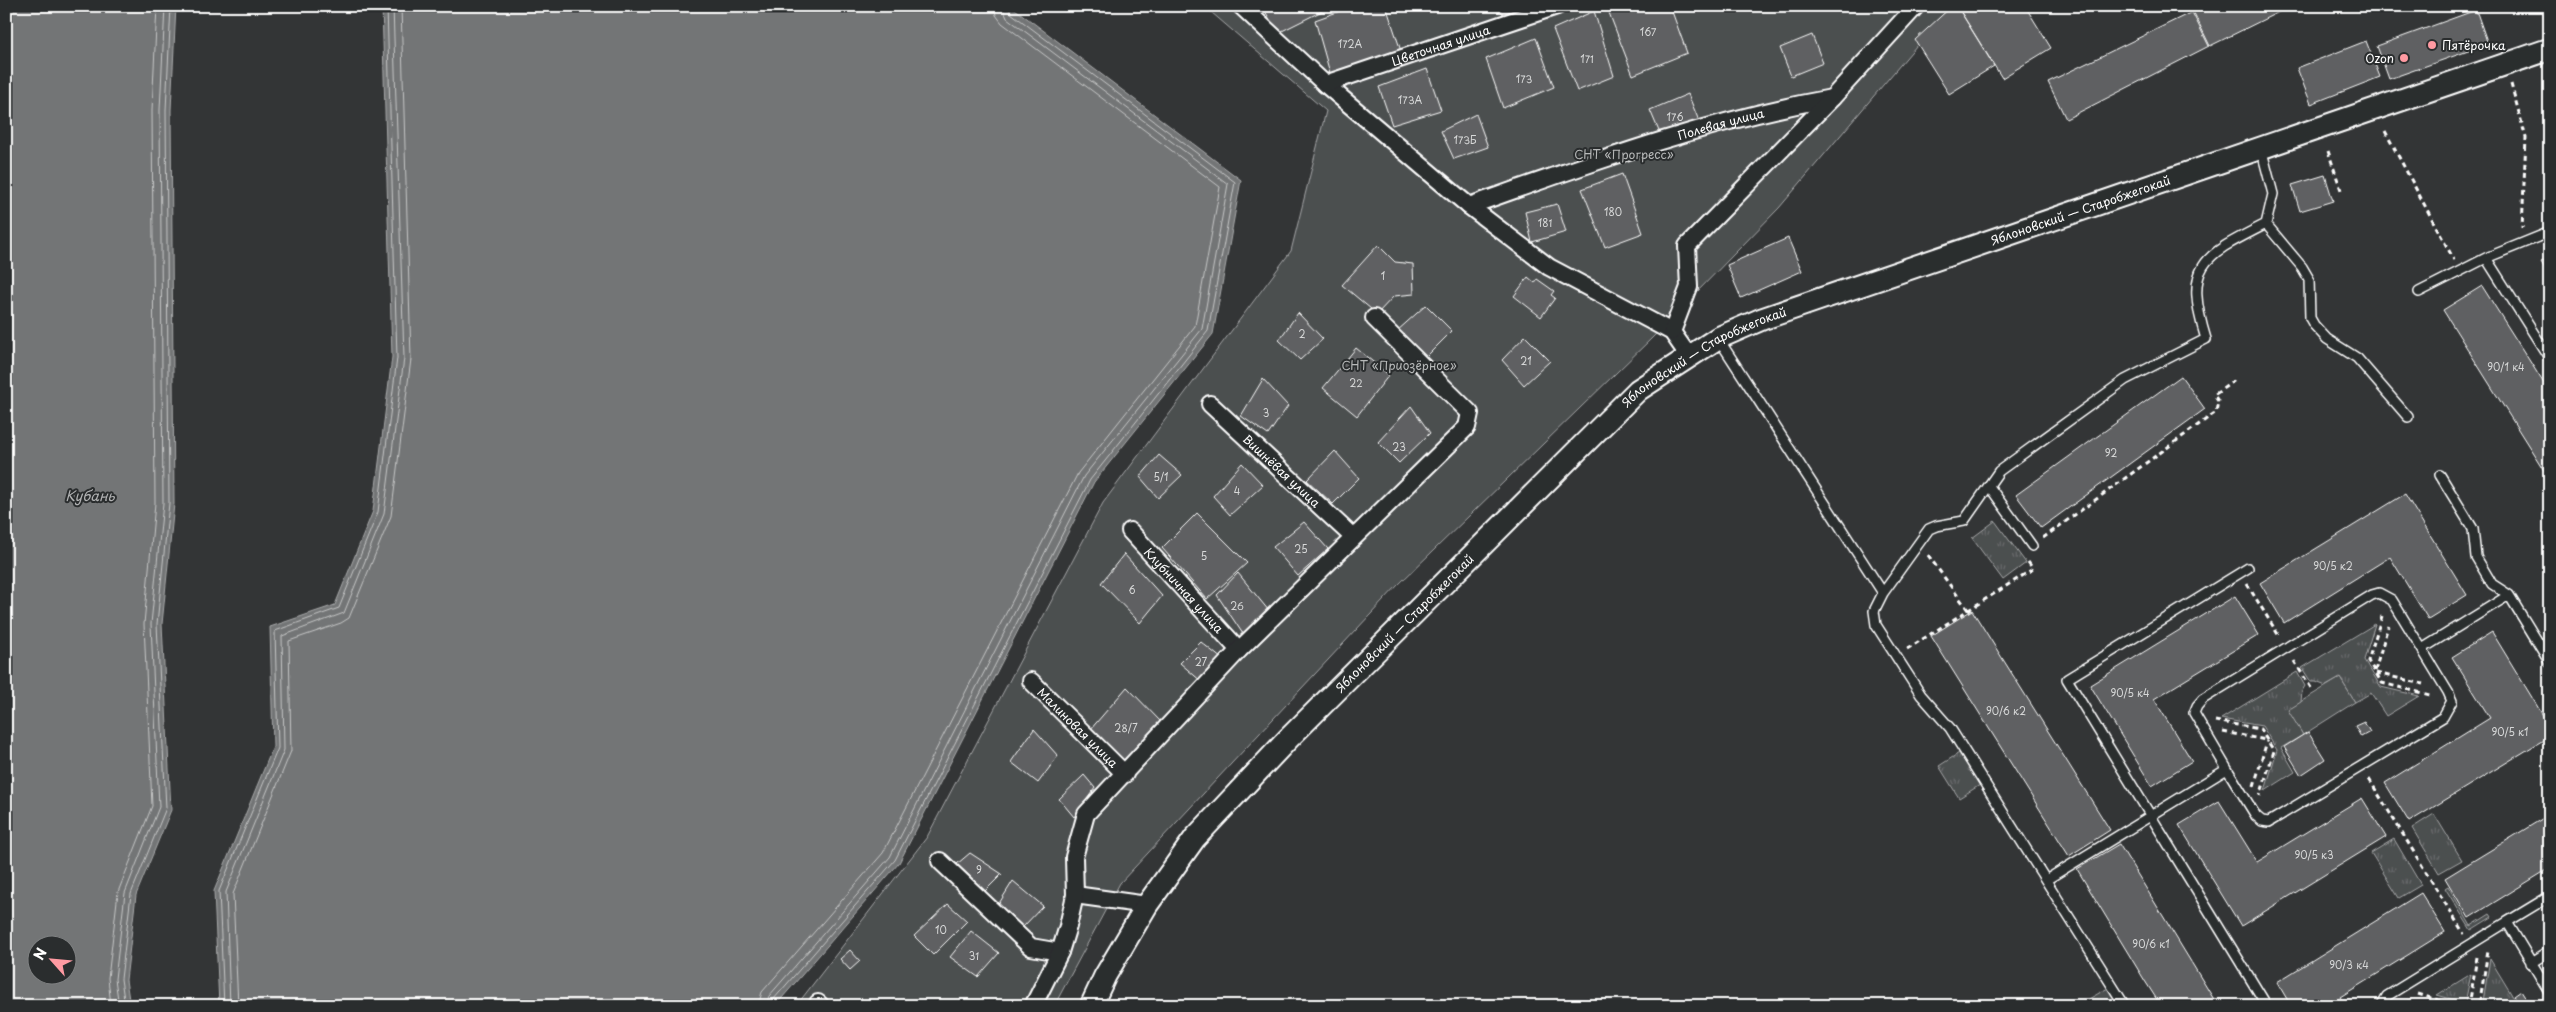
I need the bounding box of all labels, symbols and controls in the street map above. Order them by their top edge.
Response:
street label: Цветочная улица [1389,20,1493,70]
house number: 167 [1640,24,1657,39]
house number: 172А [1338,36,1363,51]
place label: Пятёрочка [2442,36,2506,54]
marker: Пятёрочка [2426,39,2438,51]
place label: Ozon [2365,49,2394,67]
house number: 171 [1580,51,1594,66]
marker: Ozon [2398,52,2410,64]
house number: 173 [1516,71,1532,86]
house number: 173А [1398,92,1422,107]
street label: Полевая улица [1675,103,1766,144]
house number: 176 [1667,109,1683,124]
house number: 173Б [1453,132,1477,147]
park label: СНТ «Прогресс» [1574,145,1674,163]
street label: Яблоновский — Старобжегокай [1988,171,2173,249]
house number: 180 [1604,204,1622,219]
house number: 181 [1538,215,1552,230]
house number: 1 [1381,268,1385,283]
street label: Яблоновский — Старобжегокай [1617,302,1788,411]
house number: 2 [1298,326,1306,341]
house number: 21 [1520,353,1532,368]
park label: СНТ «Приозёрное» [1341,356,1457,374]
house number: 90/1 к4 [2487,359,2525,374]
house number: 22 [1349,375,1363,390]
house number: 3 [1263,405,1269,420]
street label: Вишнёвая улица [1239,430,1325,512]
house number: 23 [1392,439,1406,454]
house number: 92 [2105,445,2117,460]
house number: 5/1 [1153,469,1169,484]
house number: 4 [1234,483,1241,498]
water label: Кубань [65,485,116,506]
house number: 25 [1294,541,1308,556]
street label: Клубничная улица [1140,543,1228,637]
house number: 5 [1201,548,1207,563]
street label: Яблоновский — Старобжегокай [1331,550,1477,696]
house number: 90/5 к2 [2313,558,2353,573]
house number: 6 [1128,582,1136,597]
house number: 26 [1230,598,1244,613]
house number: 27 [1195,654,1208,669]
street label: Малиновая улица [1034,683,1123,772]
house number: 90/5 к4 [2110,685,2150,700]
house number: 90/6 к2 [1986,703,2026,718]
house number: 28/7 [1114,720,1138,735]
house number: 90/5 к1 [2491,724,2529,739]
house number: 90/5 к3 [2294,847,2334,862]
house number: 9 [976,862,982,877]
house number: 10 [935,922,947,937]
north arrow [28,934,78,984]
house number: 90/6 к1 [2132,936,2170,951]
text: N [28,944,52,964]
house number: 31 [969,948,979,963]
house number: 90/3 к4 [2329,957,2369,972]

